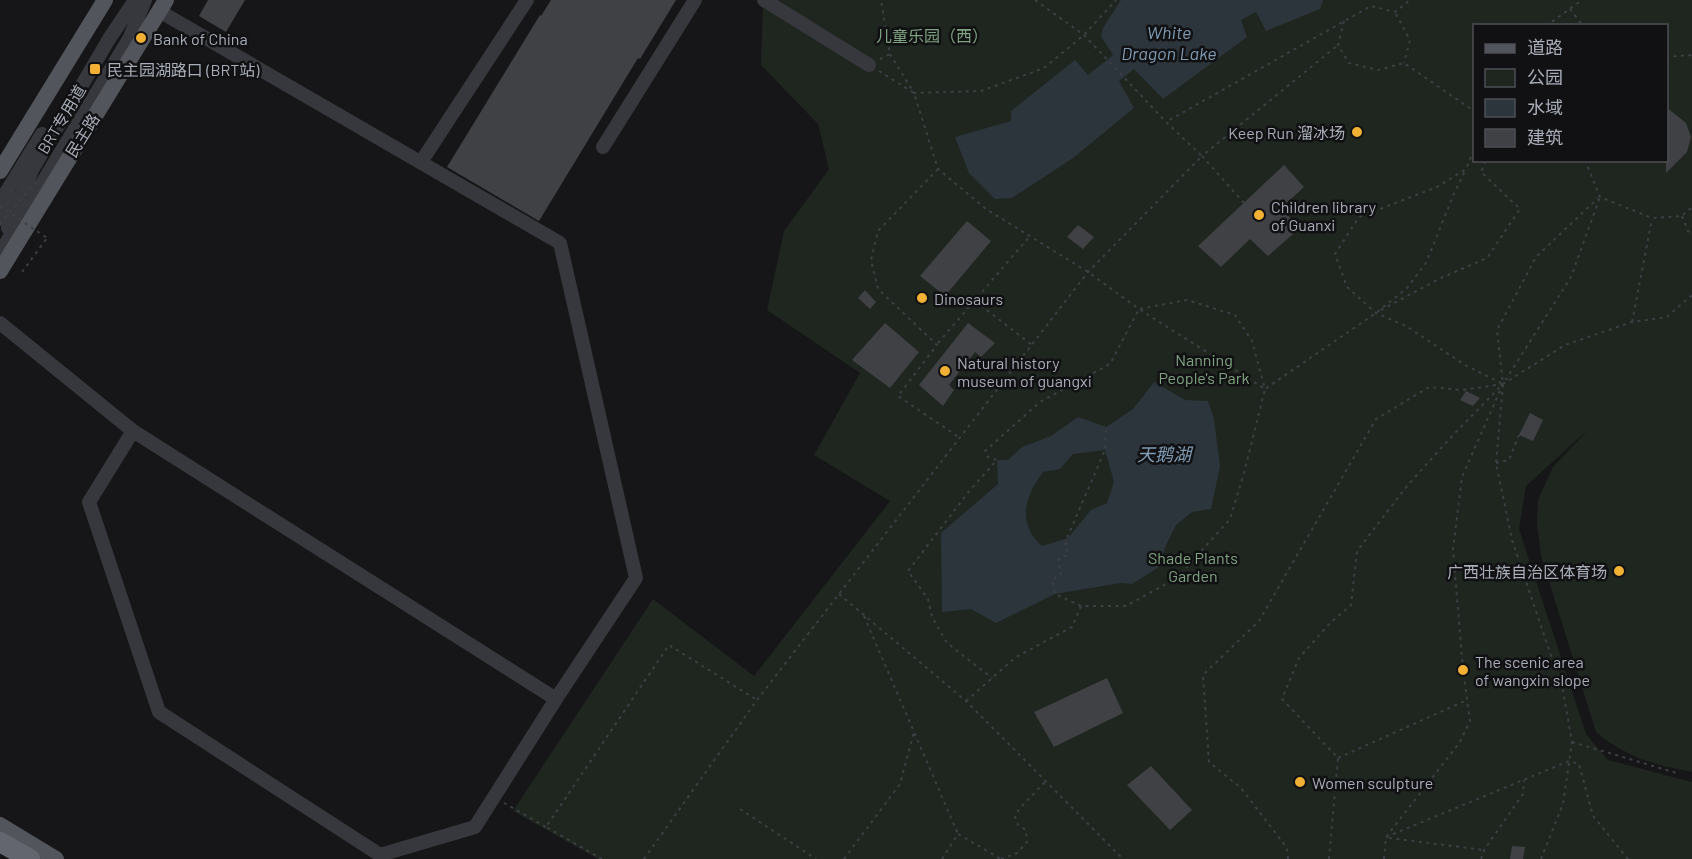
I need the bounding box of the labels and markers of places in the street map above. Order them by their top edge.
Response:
place label: Bank of China [153,29,248,48]
marker: Bank of China [134,31,148,45]
place label: 民主园湖路口 (BRT站) [107,60,260,79]
marker: 民主园湖路口 (BRT站) [88,62,102,76]
place label: Keep Run 溜冰场 [1228,123,1345,142]
marker: Keep Run 溜冰场 [1350,125,1364,139]
place label: Children library of Guanxi [1271,197,1377,234]
marker: Children library of Guanxi [1252,208,1266,222]
place label: Dinosaurs [934,289,1003,308]
marker: Dinosaurs [915,291,929,305]
place label: Natural history museum of guangxi [957,353,1092,390]
marker: Natural history museum of guangxi [938,364,952,378]
place label: 广西壮族自治区体育场 [1447,562,1607,581]
marker: 广西壮族自治区体育场 [1612,564,1626,578]
place label: The scenic area of wangxin slope [1475,652,1590,689]
marker: The scenic area of wangxin slope [1456,663,1470,677]
place label: Women sculpture [1312,773,1433,792]
marker: Women sculpture [1293,775,1307,789]

